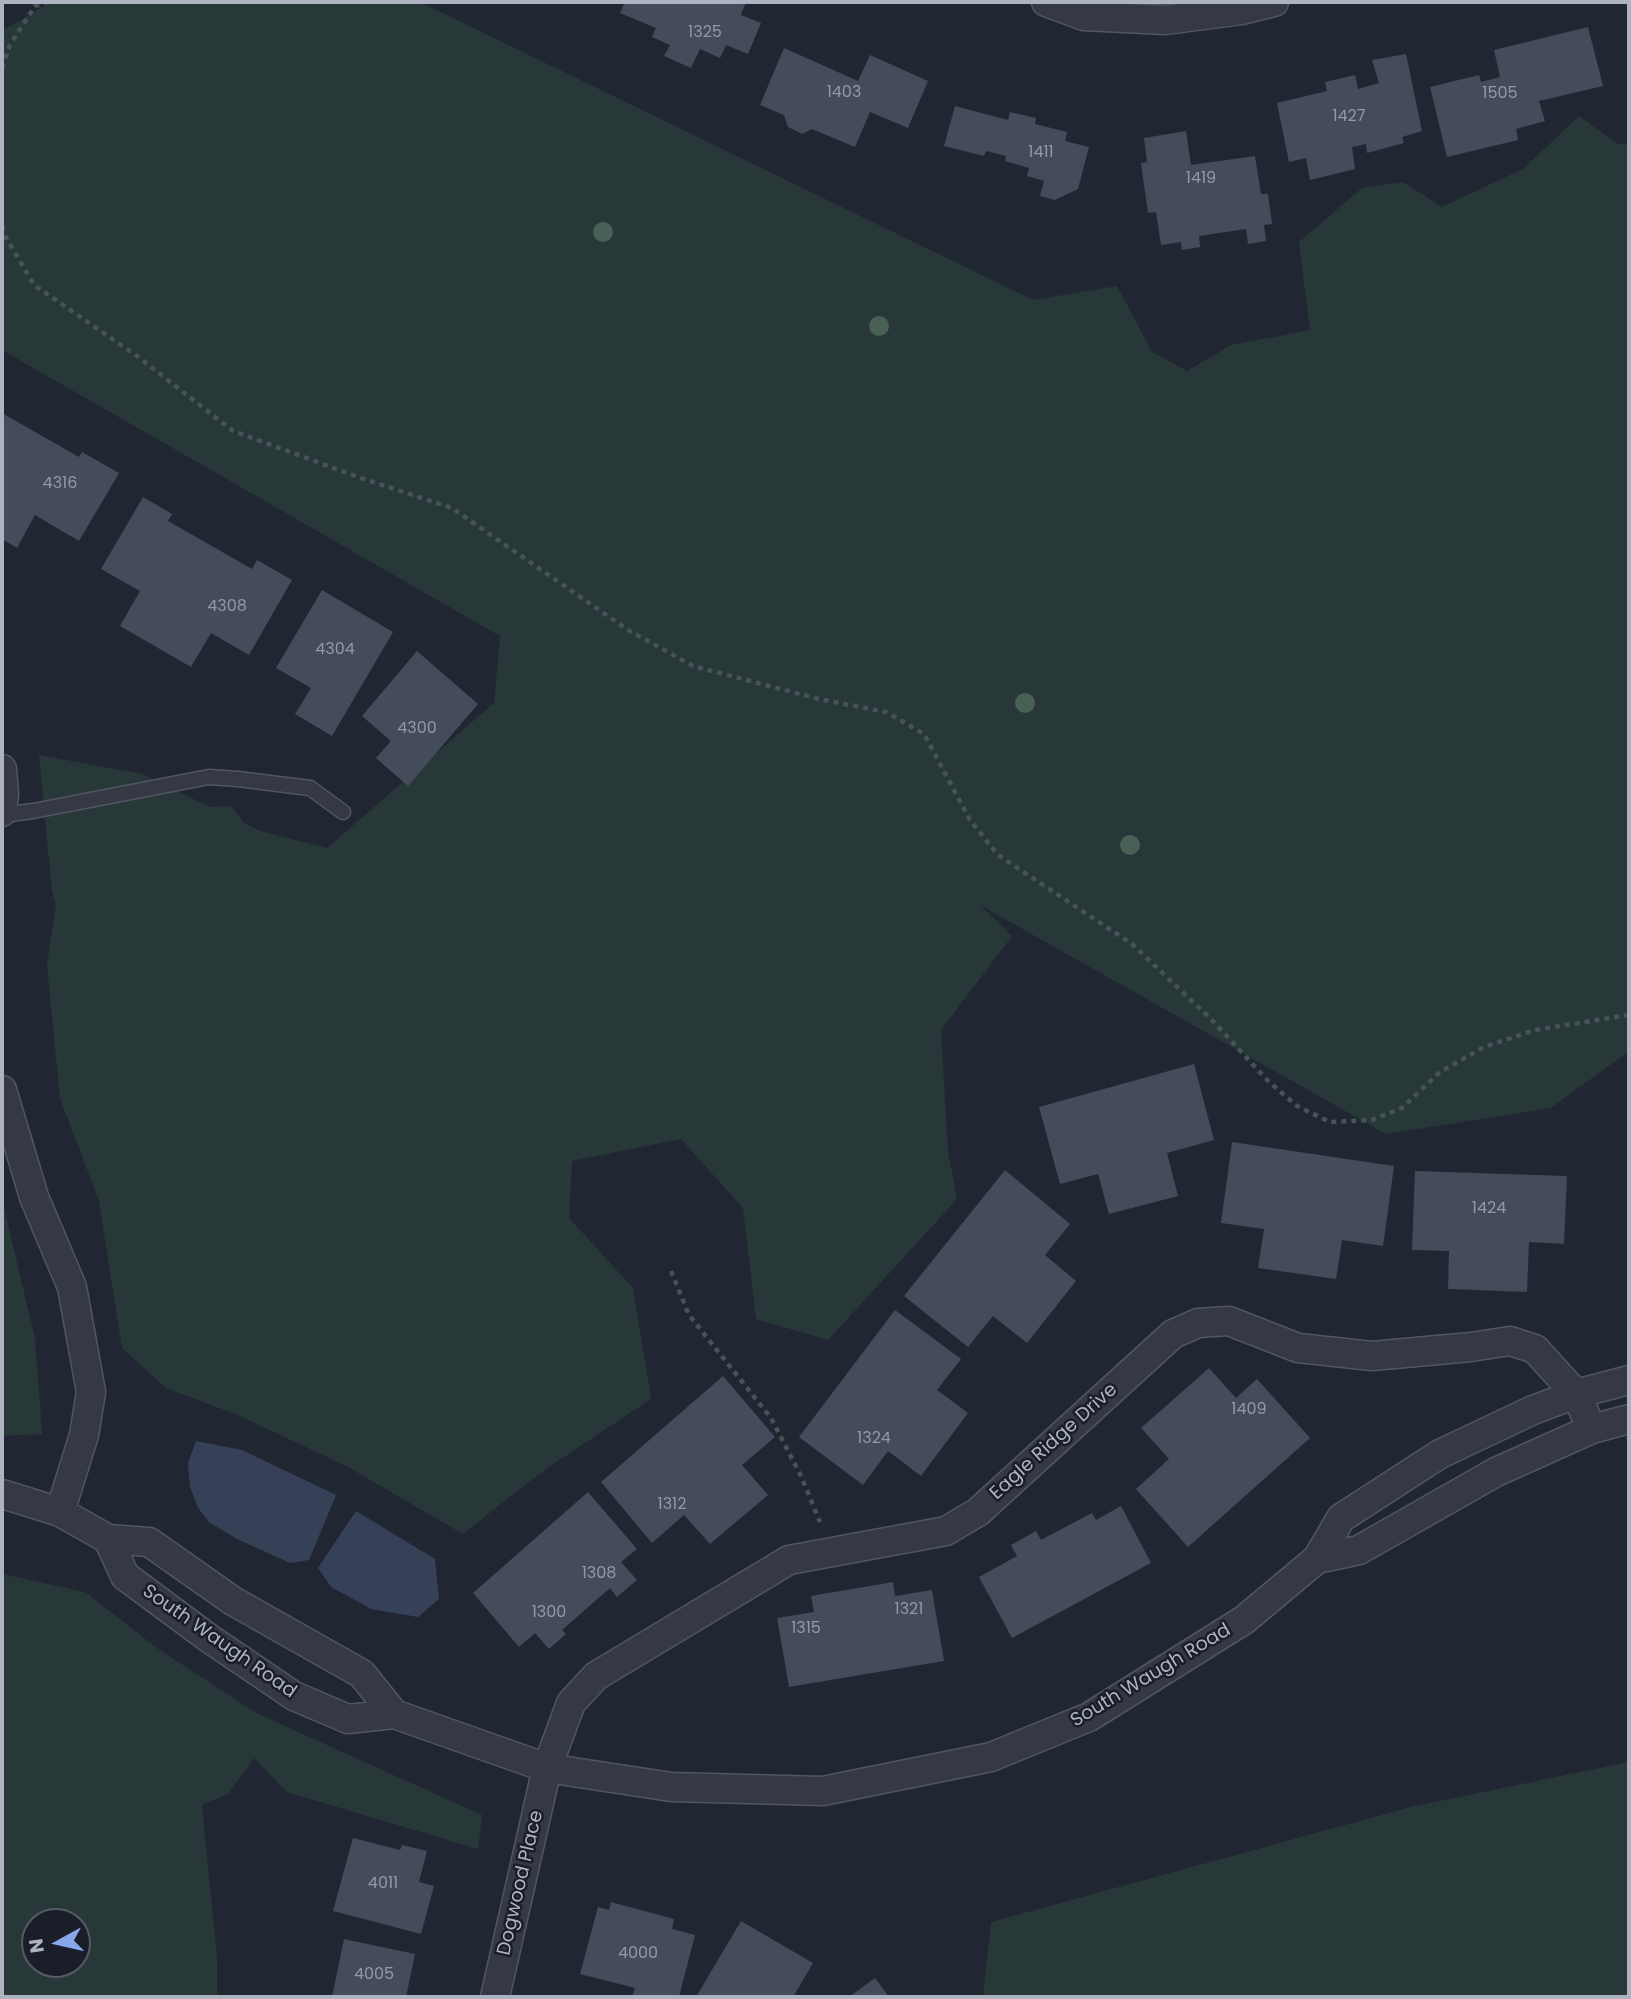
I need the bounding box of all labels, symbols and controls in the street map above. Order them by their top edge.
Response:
house number: 1325 [688,23,722,43]
house number: 1403 [827,83,861,103]
house number: 1505 [1482,84,1518,104]
house number: 1427 [1332,107,1366,127]
house number: 1411 [1028,143,1054,163]
house number: 1419 [1186,169,1216,189]
house number: 4316 [43,474,77,494]
house number: 4308 [207,597,247,617]
house number: 4304 [315,640,355,660]
house number: 4300 [397,719,437,739]
house number: 1424 [1472,1199,1506,1219]
street label: Eagle Ridge Drive [986,1379,1122,1505]
house number: 1409 [1231,1400,1267,1420]
house number: 1324 [857,1429,891,1449]
house number: 1312 [658,1495,686,1515]
house number: 1308 [582,1564,616,1584]
street label: South Waugh Road [138,1580,300,1704]
house number: 1321 [895,1600,923,1620]
house number: 1300 [532,1603,566,1623]
house number: 1315 [791,1619,821,1639]
street label: South Waugh Road [1067,1619,1235,1733]
street label: Dogwood Place [493,1808,549,1958]
house number: 4011 [368,1874,398,1894]
north arrow [21,1908,91,1978]
text: N [22,1937,51,1955]
house number: 4000 [618,1944,658,1964]
house number: 4005 [354,1965,394,1985]

